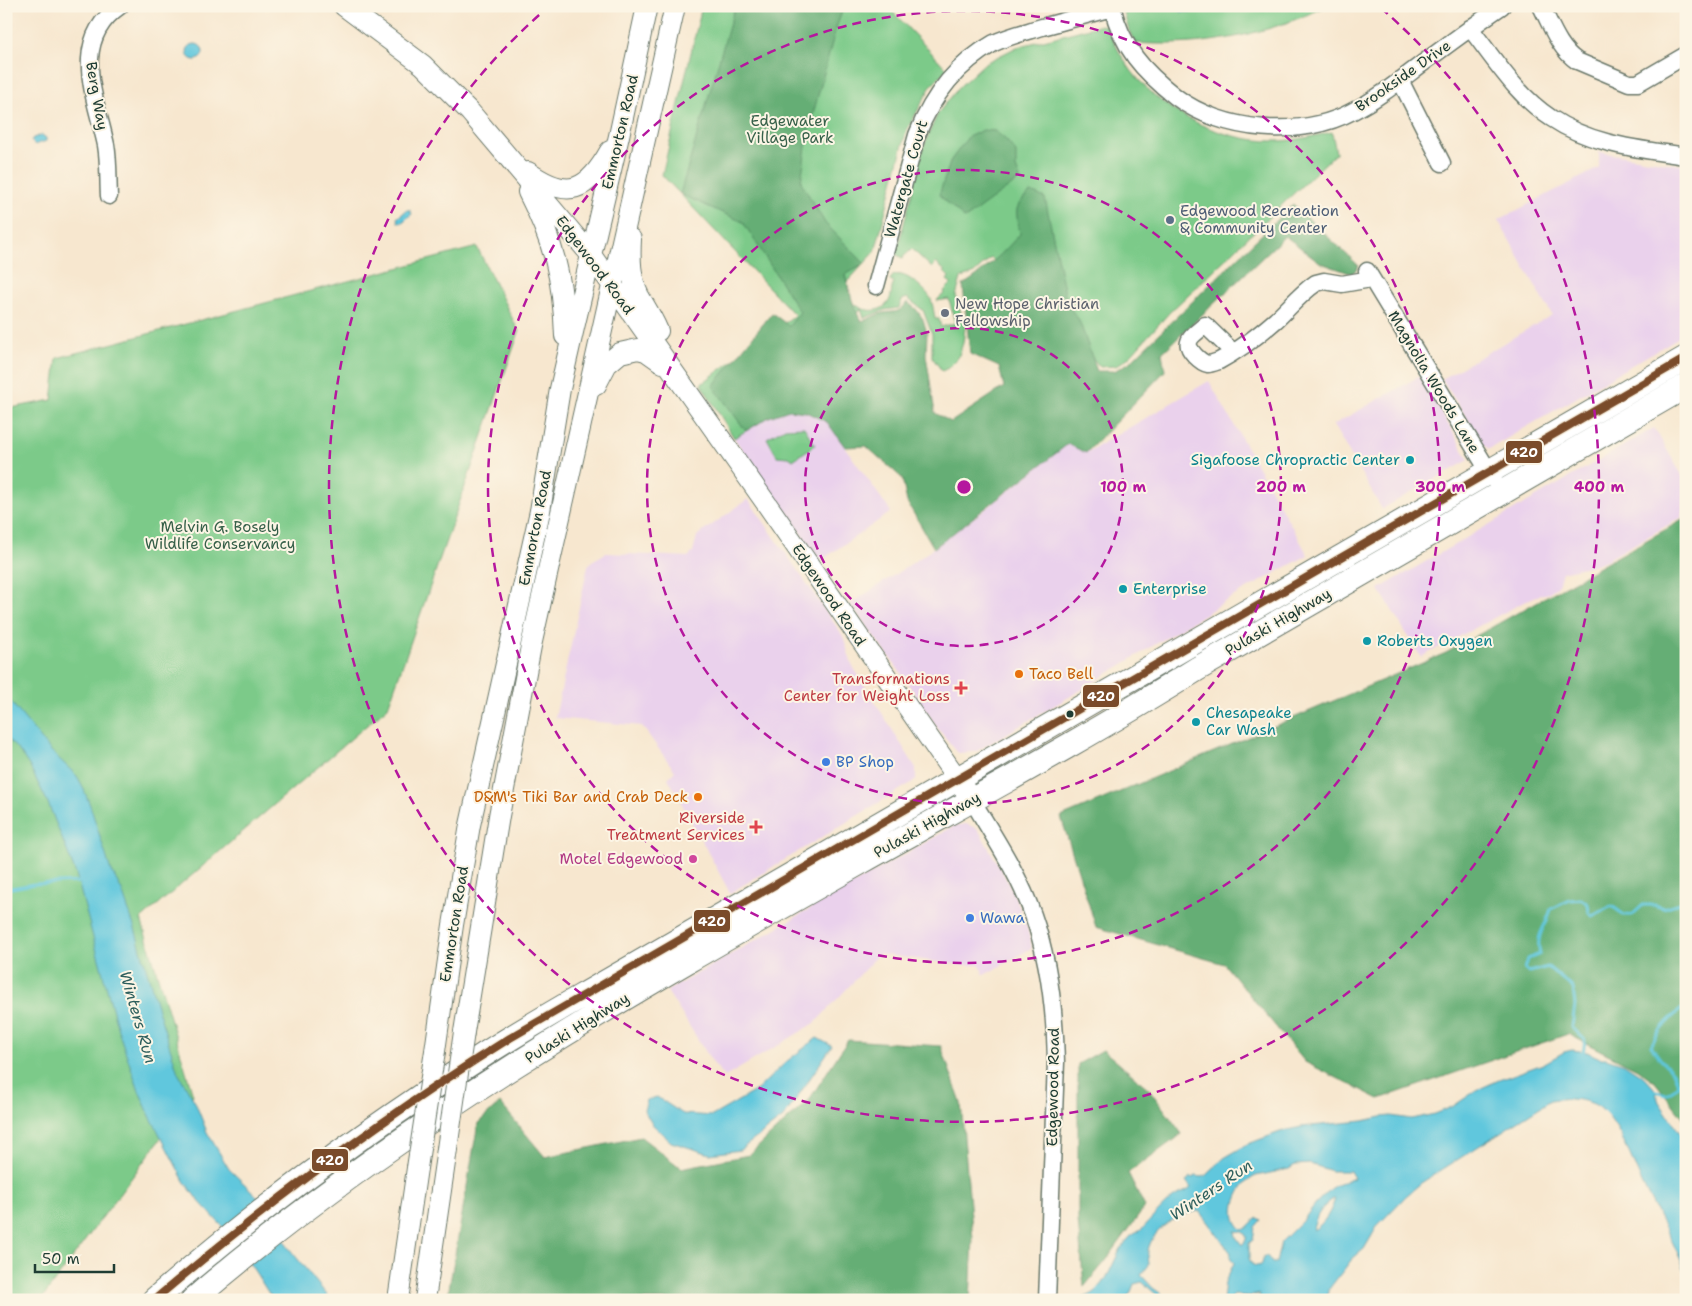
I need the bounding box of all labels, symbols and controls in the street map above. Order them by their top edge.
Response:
street label: Brookside Drive [1351,36,1455,116]
street label: Berg Way [81,60,113,132]
street label: Emmorton Road [597,72,643,191]
park label: Edgewater Village Park [746,111,834,148]
street label: Watergate Court [880,118,932,240]
place label: Edgewood Recreation & Community Center [1180,201,1339,238]
street label: Edgewood Road [551,211,639,319]
marker: Edgewood Recreation & Community Center [1164,214,1176,226]
place label: New Hope Christian Fellowship [955,294,1099,331]
marker: New Hope Christian Fellowship [939,307,951,319]
street label: Magnolia Woods Lane [1384,307,1484,457]
line badge: 420 [1505,440,1543,464]
text: 420 [1510,443,1538,461]
place label: Sigafoose Chropractic Center [1191,450,1400,470]
marker: Sigafoose Chropractic Center [1404,454,1416,466]
street label: Emmorton Road [514,468,556,588]
text: 100 m [1100,477,1146,497]
text: 200 m [1256,477,1306,497]
text: 300 m [1415,477,1465,497]
text: 400 m [1574,477,1624,497]
centre of rings [955,478,973,496]
park label: Melvin G. Bosely Wildlife Conservancy [145,517,295,554]
street label: Edgewood Road [787,540,871,650]
place label: Enterprise [1133,579,1207,599]
marker: Enterprise [1117,583,1129,595]
street label: Pulaski Highway [1221,583,1335,661]
place label: Roberts Oxygen [1377,631,1492,651]
marker: Roberts Oxygen [1361,635,1373,647]
place label: Taco Bell [1029,664,1094,684]
marker: Taco Bell [1013,668,1025,680]
place label: Transformations Center for Weight Loss [784,669,950,706]
marker: Transformations Center for Weight Loss [954,681,968,695]
line badge: 420 [1082,684,1120,708]
text: 420 [1087,687,1115,705]
place label: Chesapeake Car Wash [1206,703,1292,740]
unlabelled marker [1065,709,1075,719]
marker: Chesapeake Car Wash [1190,716,1202,728]
place label: BP Shop [836,752,894,772]
marker: BP Shop [820,756,832,768]
place label: D&M's Tiki Bar and Crab Deck [474,787,688,807]
street label: Pulaski Highway [870,787,984,863]
marker: D&M's Tiki Bar and Crab Deck [692,791,704,803]
place label: Riverside Treatment Services [607,808,745,845]
marker: Riverside Treatment Services [749,820,763,834]
place label: Motel Edgewood [559,849,683,869]
marker: Motel Edgewood [687,853,699,865]
street label: Emmorton Road [435,864,473,984]
place label: Wawa [980,908,1026,928]
line badge: 420 [693,909,731,933]
text: 420 [698,912,726,930]
marker: Wawa [964,912,976,924]
water label: Winters Run [115,968,161,1066]
street label: Pulaski Highway [521,988,633,1068]
street label: Edgewood Road [1042,1027,1064,1147]
line badge: 420 [311,1148,349,1172]
text: 420 [316,1151,344,1169]
water label: Winters Run [1166,1155,1256,1225]
scale bar [35,1241,114,1273]
text: 50 m [42,1249,80,1269]

